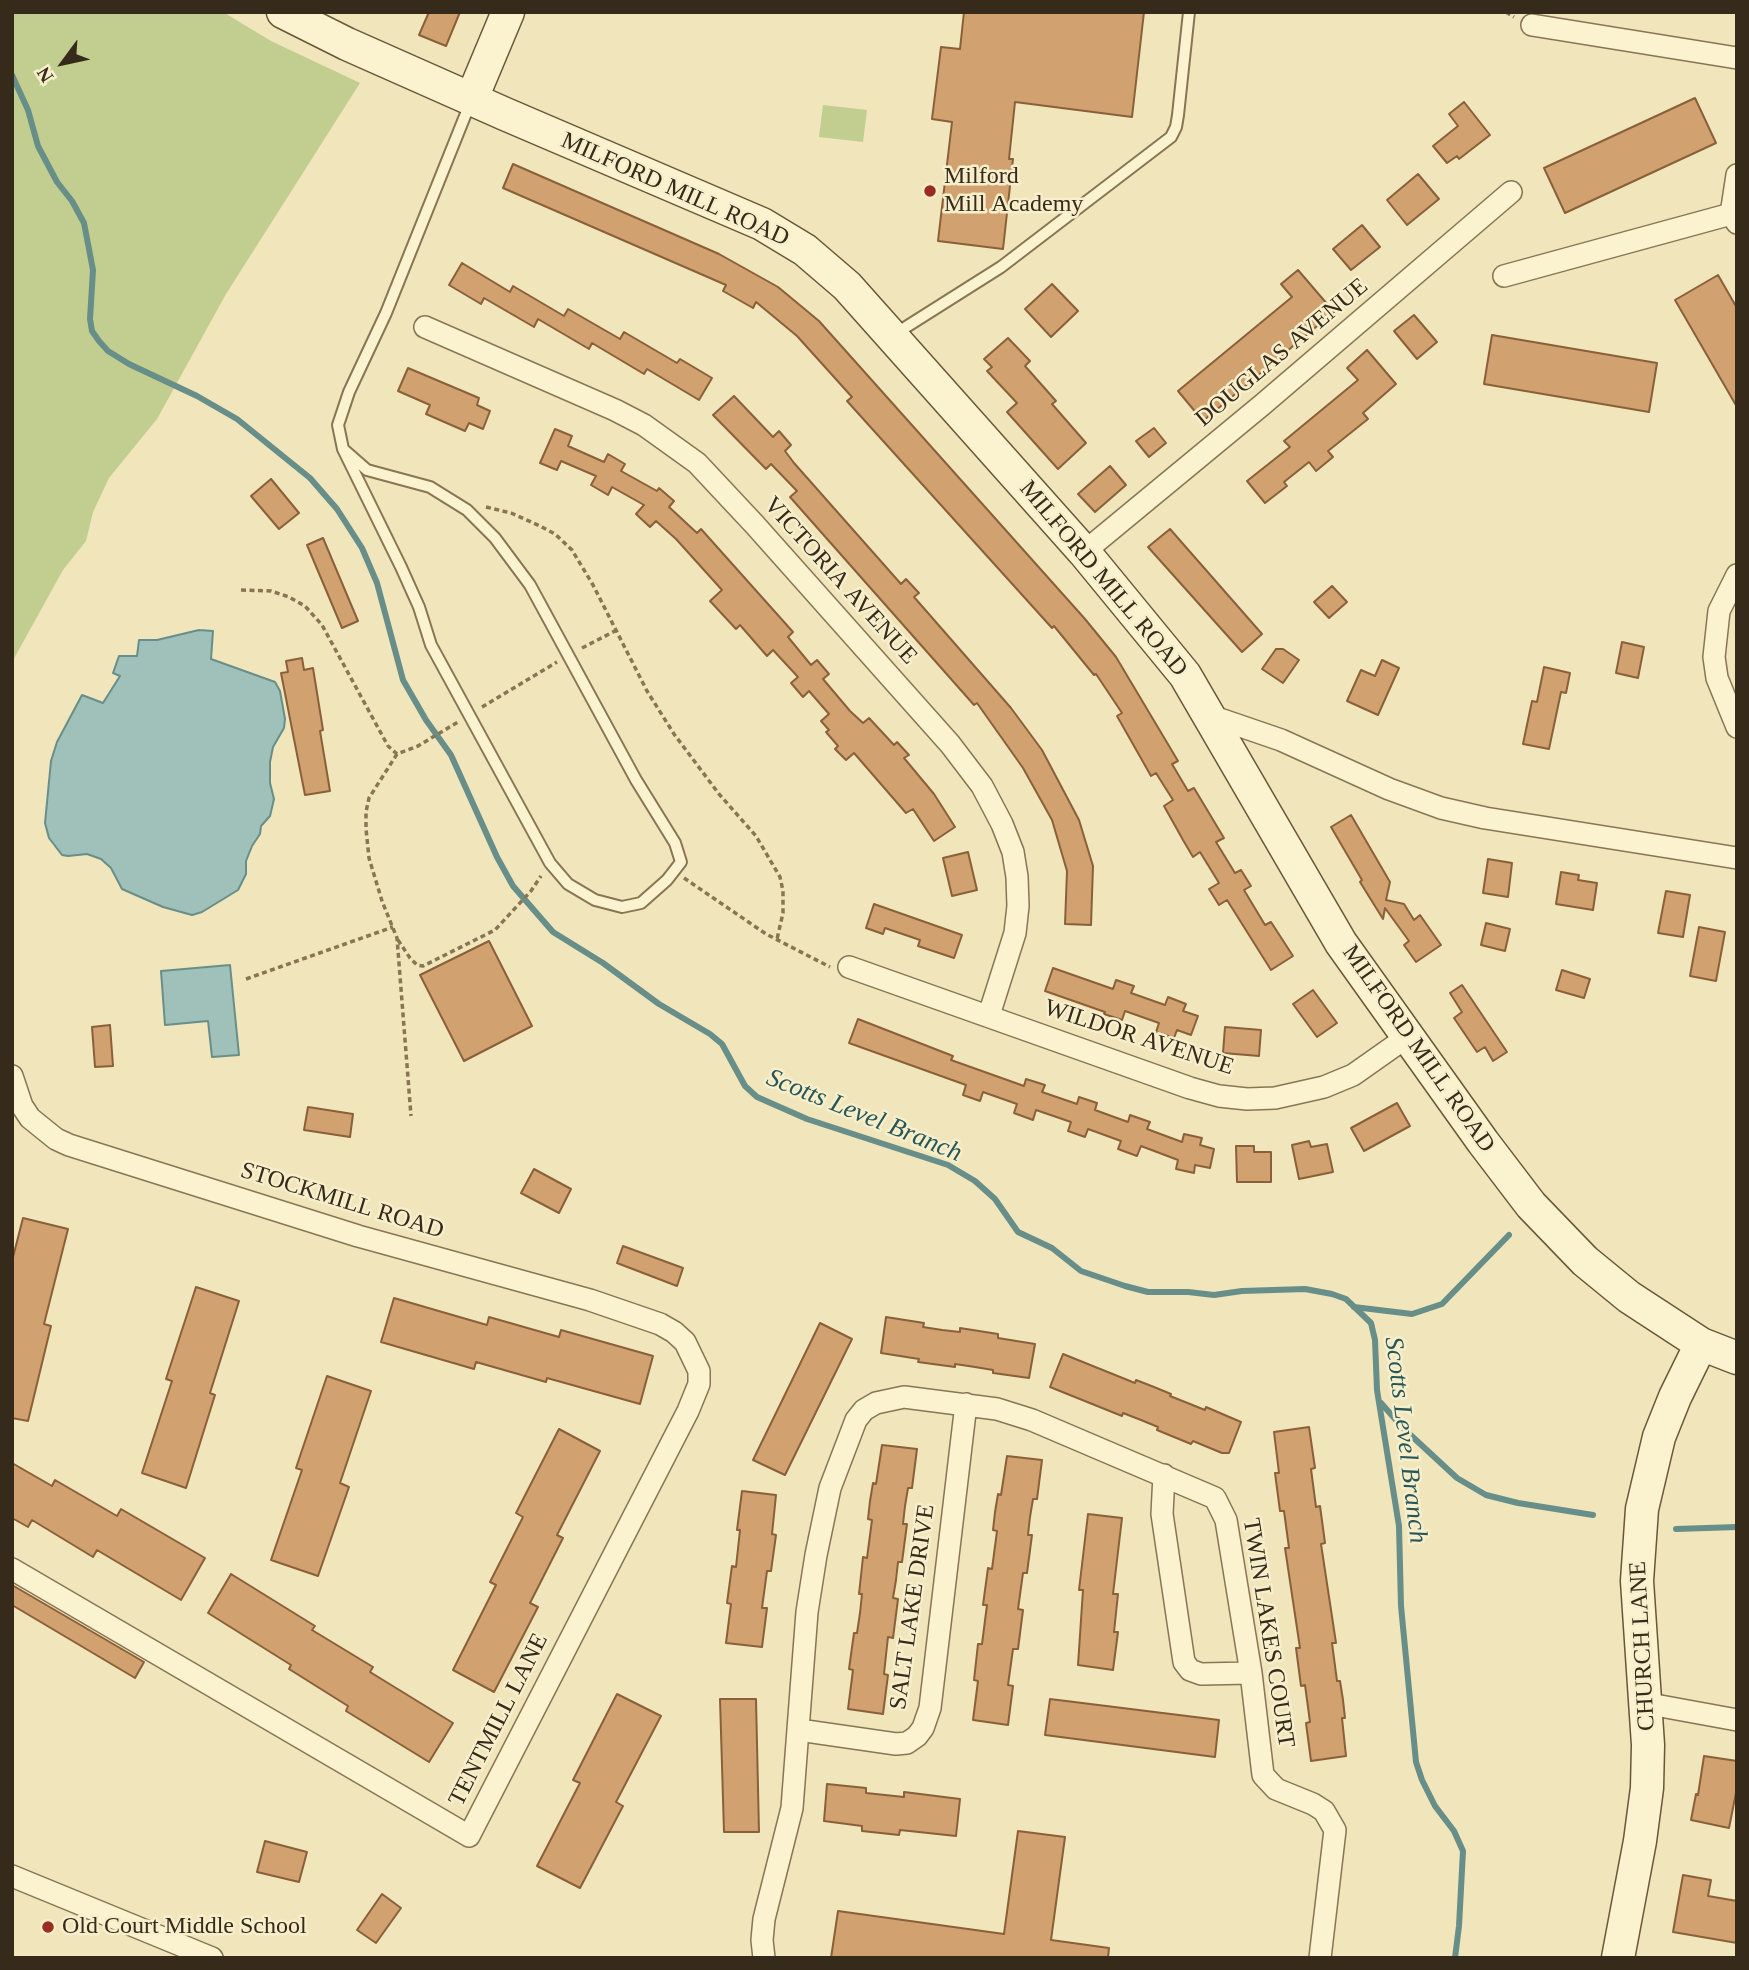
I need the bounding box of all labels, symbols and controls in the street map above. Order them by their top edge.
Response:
north arrow [28,28,98,98]
text: N [32,63,58,86]
street label: MILFORD MILL ROAD [556,127,794,253]
place label: Milford Mill Academy [944,163,1083,219]
marker: Milford Mill Academy [922,183,938,199]
street label: DOUGLAS AVENUE [1190,272,1374,434]
street label: MILFORD MILL ROAD [1013,475,1193,683]
street label: VICTORIA AVENUE [757,491,923,671]
street label: MILFORD MILL ROAD [1335,940,1501,1158]
street label: WILDOR AVENUE [1041,994,1237,1082]
water label: Scotts Level Branch [762,1063,966,1169]
street label: STOCKMILL ROAD [237,1156,447,1246]
water label: Scotts Level Branch [1377,1335,1433,1545]
street label: SALT LAKE DRIVE [884,1502,942,1712]
street label: TWIN LAKES COURT [1236,1516,1300,1750]
street label: CHURCH LANE [1624,1560,1662,1732]
street label: TENTMILL LANE [443,1629,555,1811]
place label: Old Court Middle School [62,1913,307,1941]
marker: Old Court Middle School [40,1919,56,1935]

